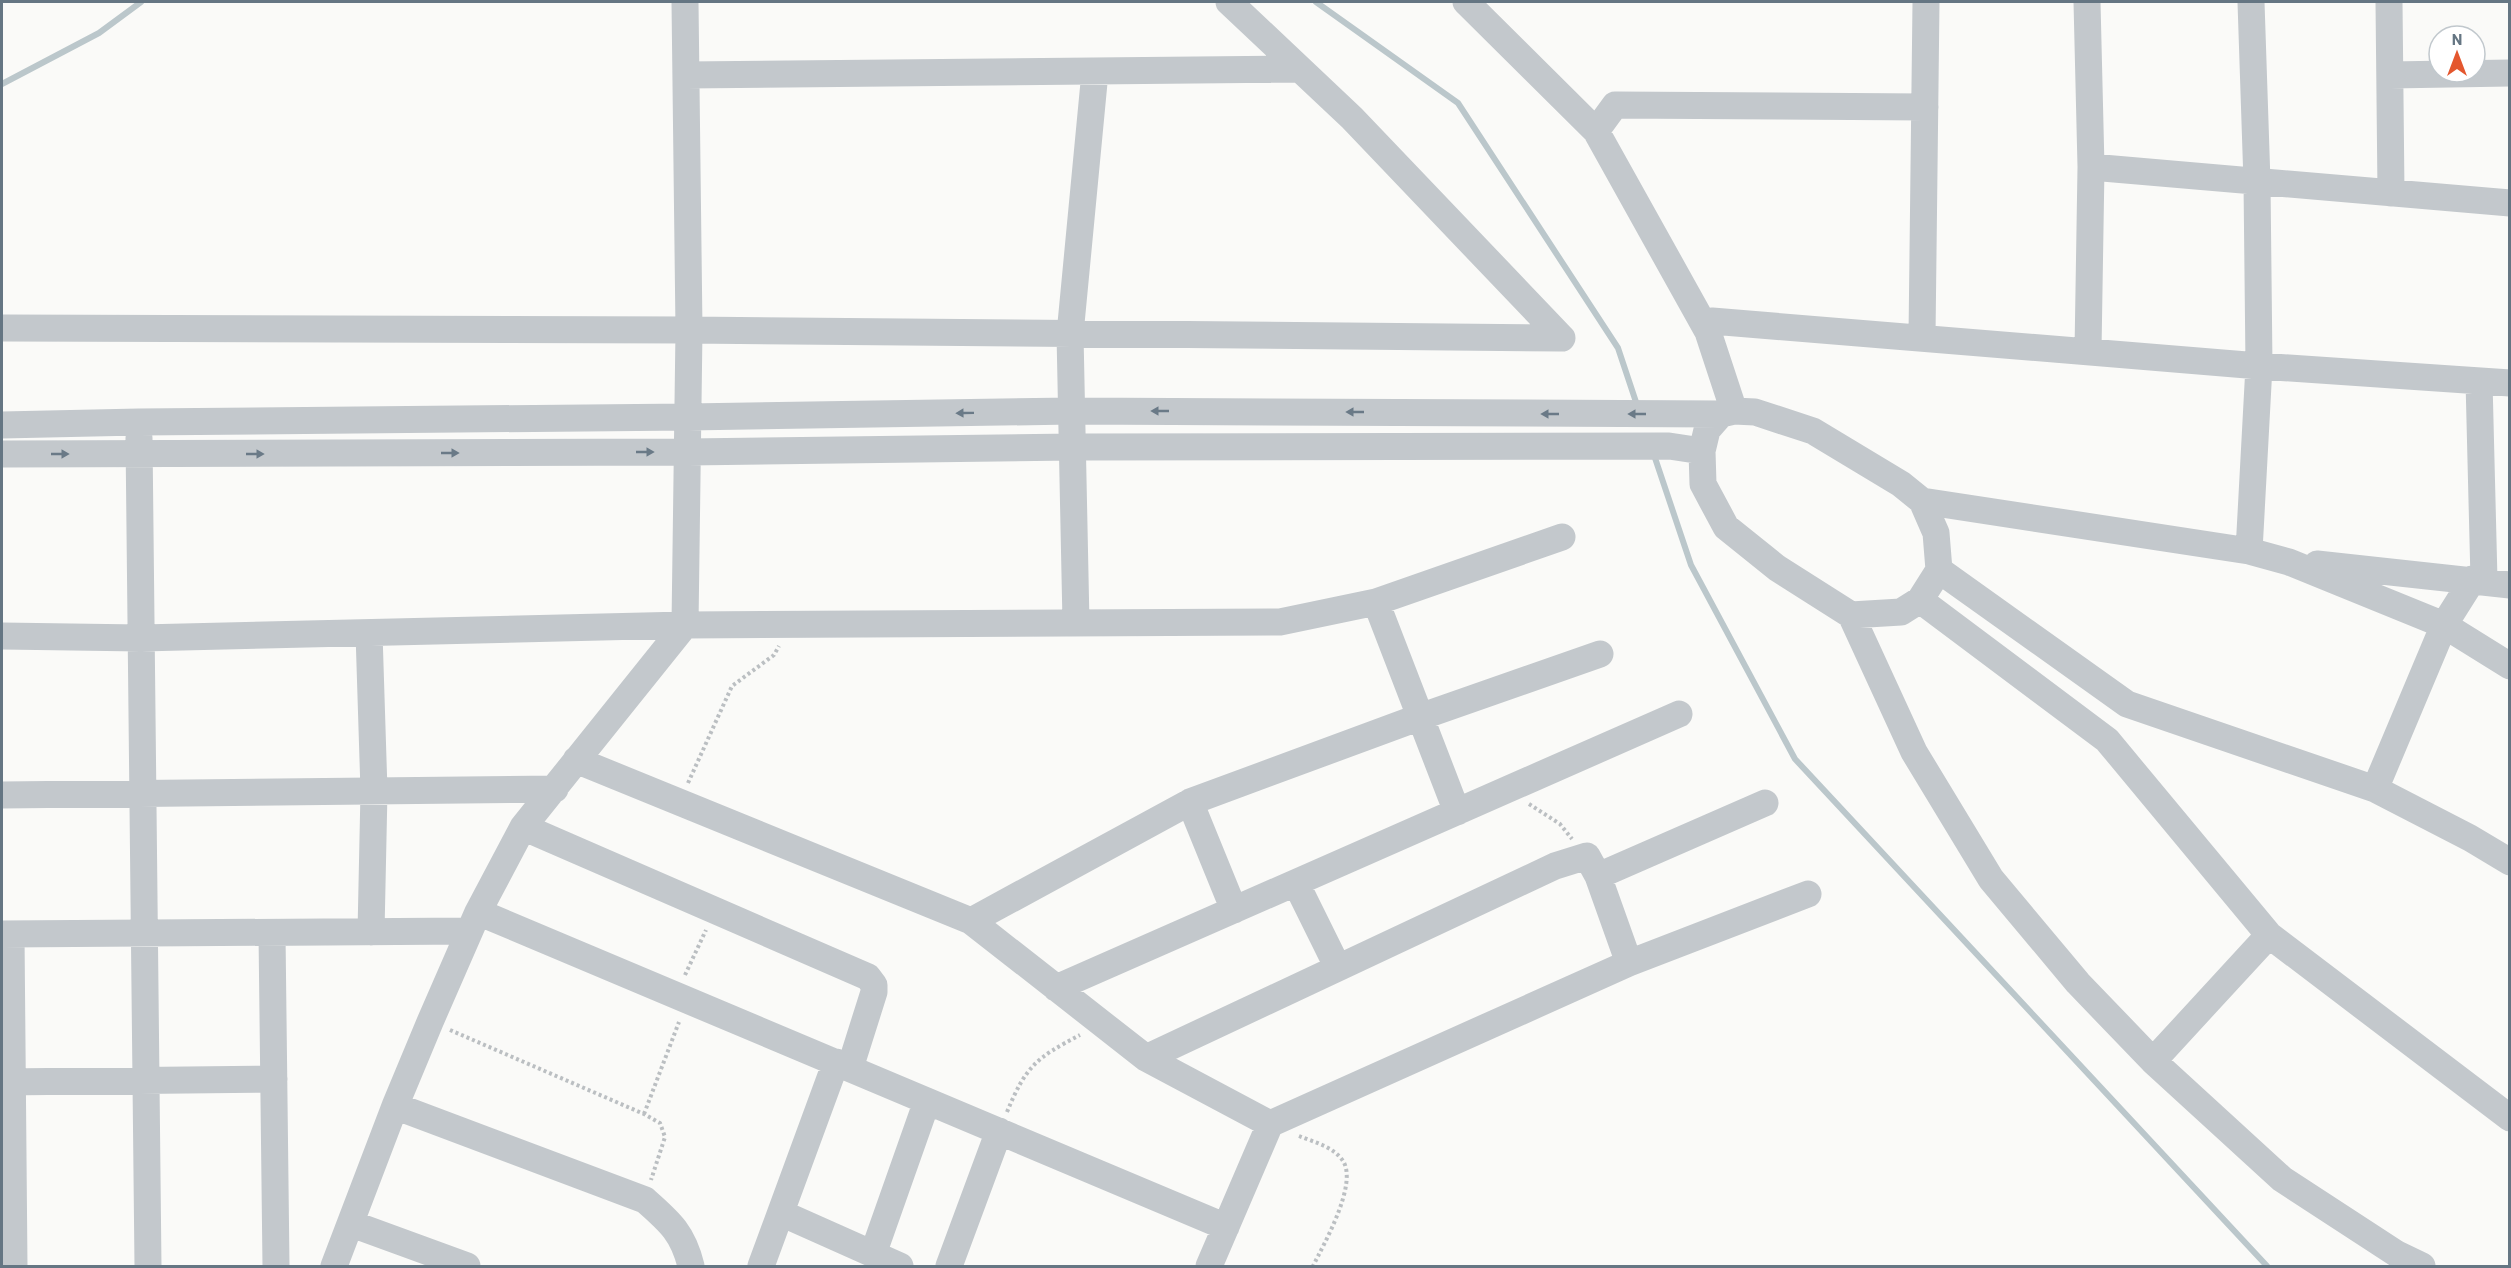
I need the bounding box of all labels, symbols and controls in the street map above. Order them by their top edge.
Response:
north arrow [2427,24,2487,84]
text: N [2452,29,2462,48]
one-way arrow [1151,406,1170,416]
one-way arrow [1346,407,1365,417]
one-way arrow [956,408,975,417]
one-way arrow [1541,409,1560,418]
one-way arrow [1628,409,1647,419]
one-way arrow [635,447,654,457]
one-way arrow [440,448,459,458]
one-way arrow [50,449,69,459]
one-way arrow [245,449,264,459]

